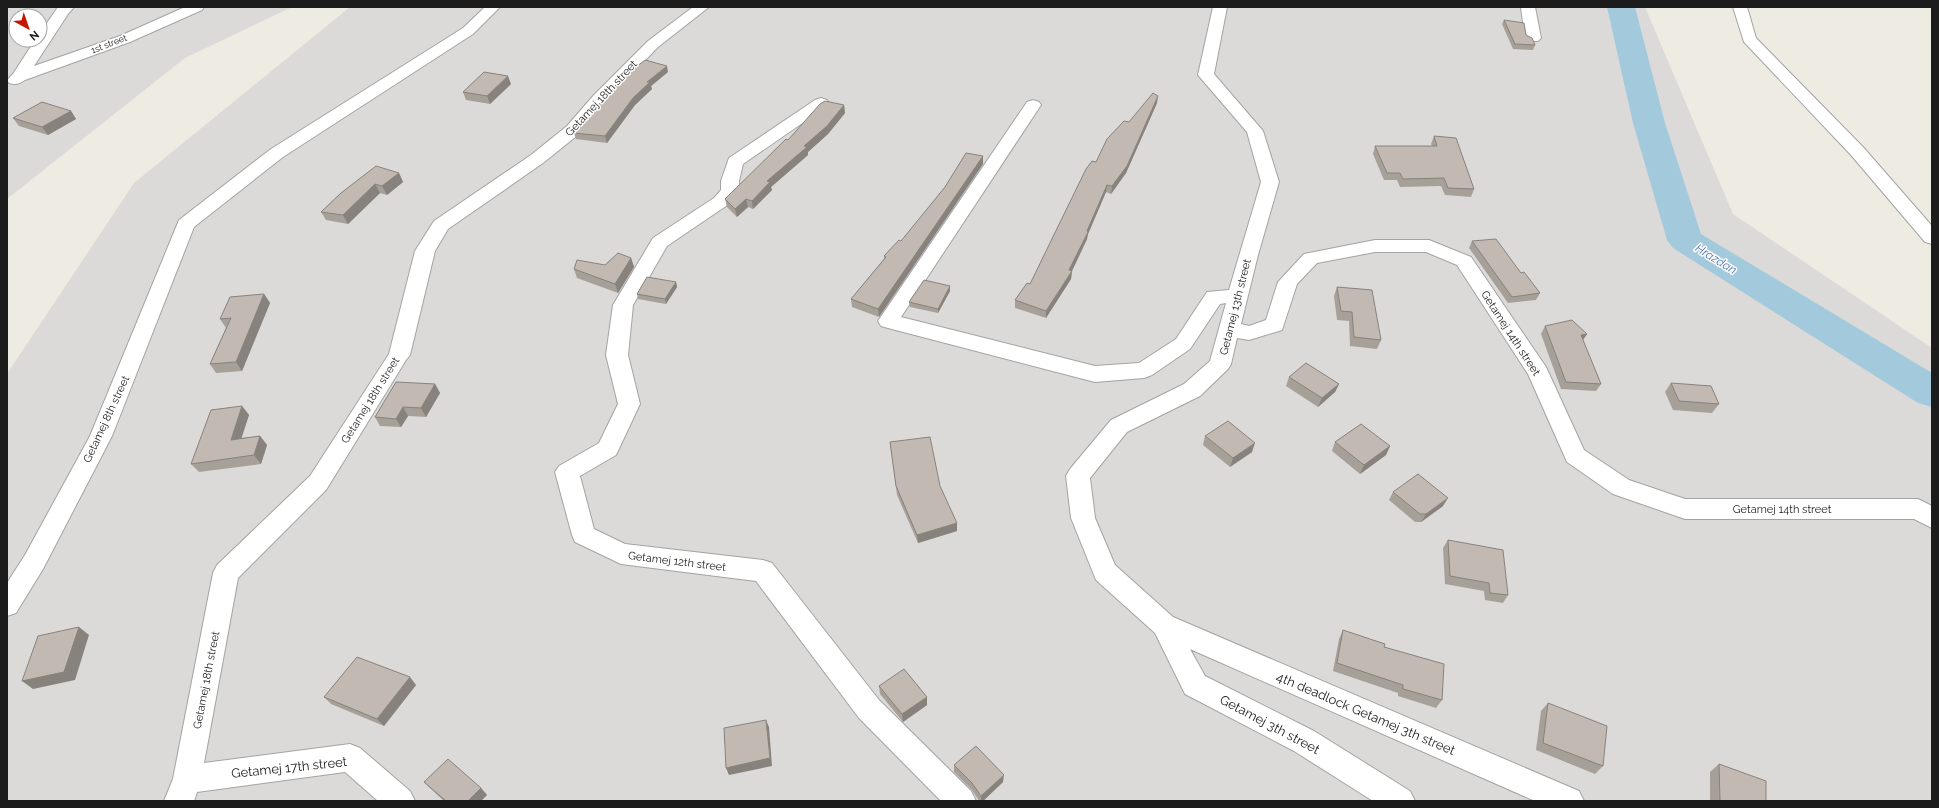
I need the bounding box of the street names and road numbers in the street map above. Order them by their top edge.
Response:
street label: 1st street [90,33,128,55]
street label: Getamej 18th street [563,57,640,139]
street label: Getamej 13th street [1217,257,1254,356]
street label: Getamej 14th street [1478,288,1543,378]
street label: Getamej 18th street [339,355,402,446]
street label: Getamej 8th street [81,373,132,465]
street label: Getamej 14th street [1733,503,1832,516]
street label: Getamej 12th street [627,549,727,574]
street label: Getamej 18th street [191,630,222,730]
street label: 4th deadlock Getamej 3th street [1274,669,1458,758]
street label: Getamej 3th street [1217,692,1323,757]
street label: Getamej 17th street [230,754,348,781]

